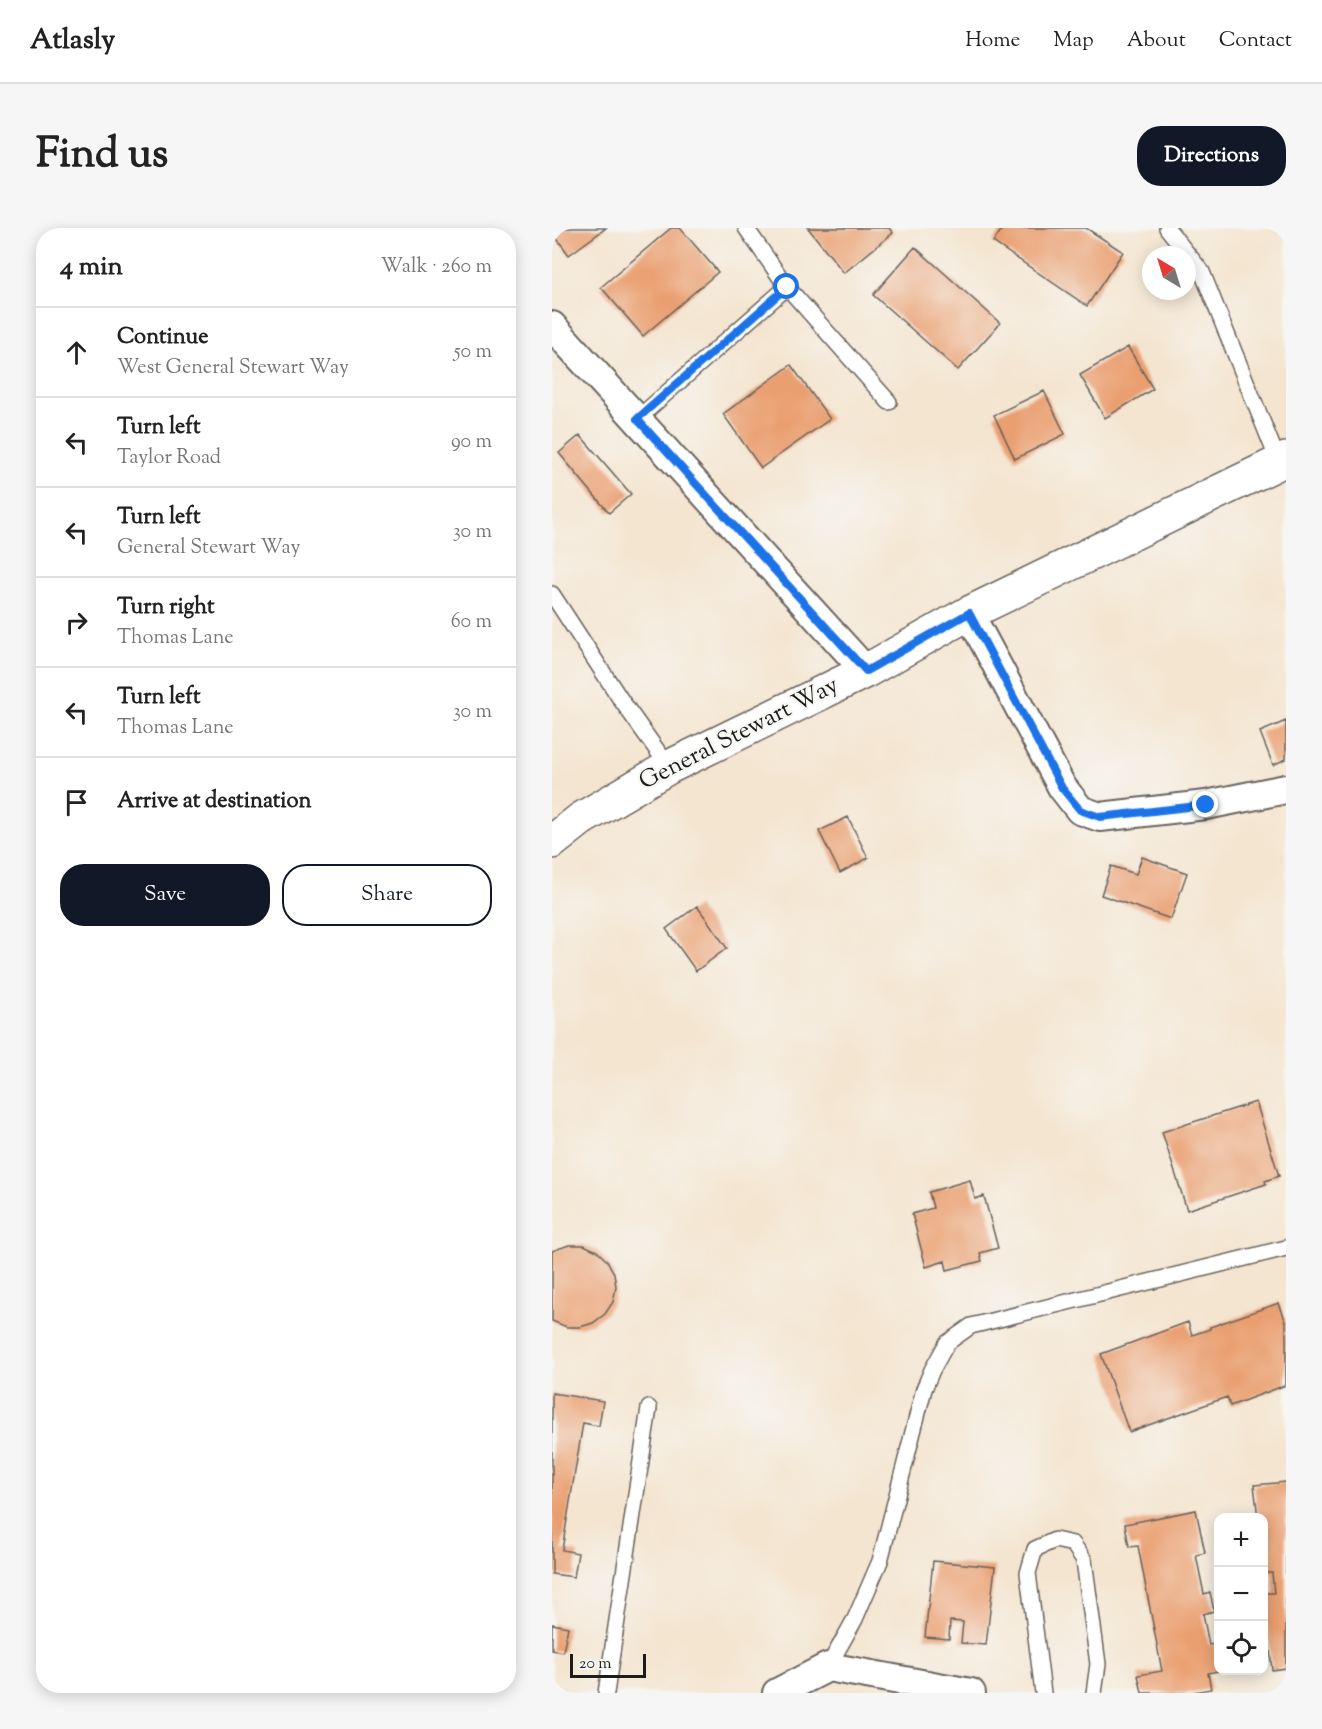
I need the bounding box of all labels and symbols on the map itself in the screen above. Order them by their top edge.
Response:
north arrow [1142,246,1196,300]
route start [773,273,799,299]
street label: General Stewart Way [633,669,845,799]
route end [1192,791,1218,817]
scale bar [570,1651,646,1678]

